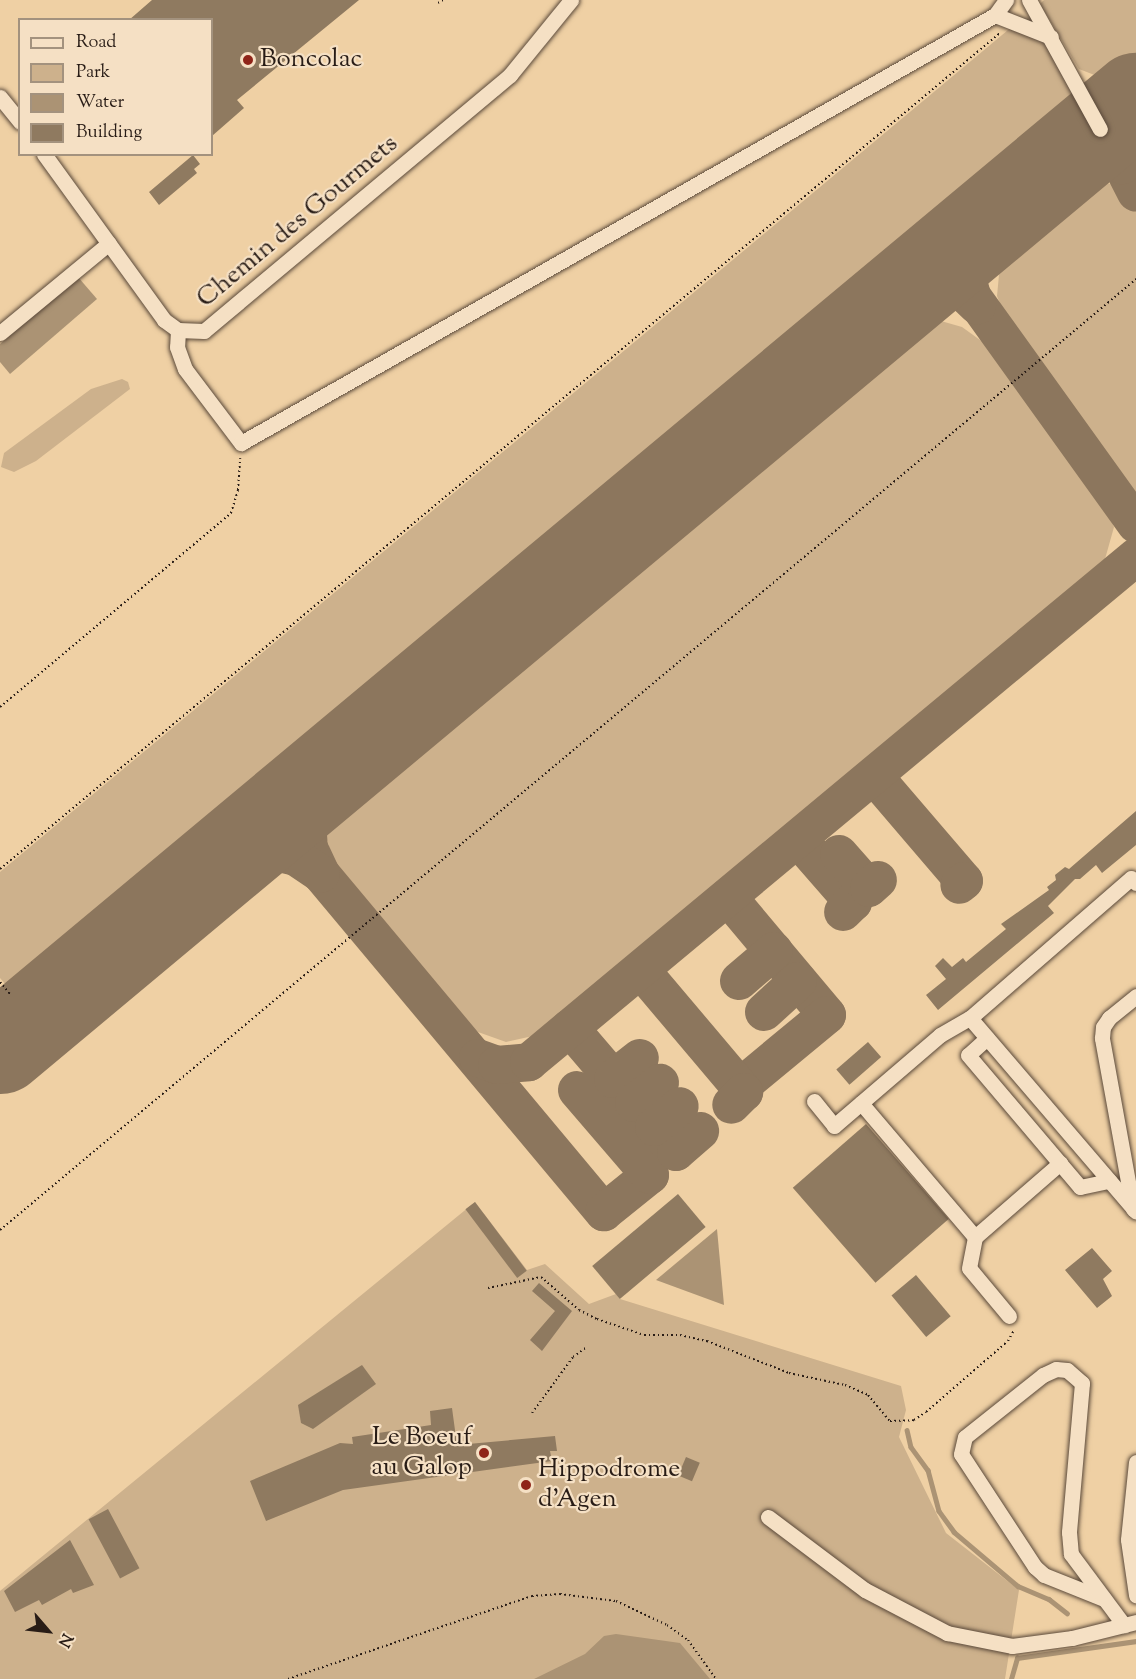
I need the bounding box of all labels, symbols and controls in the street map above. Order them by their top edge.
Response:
legend [18,18,213,156]
text: Road [76,30,116,56]
place label: Boncolac [260,44,362,76]
marker: Boncolac [241,53,255,67]
text: Park [76,60,110,86]
text: Water [76,90,124,116]
text: Building [76,120,142,146]
street label: Chemin des Gourmets [191,129,405,315]
place label: Le Boeuf au Galop [371,1422,472,1484]
marker: Le Boeuf au Galop [477,1446,491,1460]
place label: Hippodrome d'Agen [538,1454,680,1516]
marker: Hippodrome d'Agen [519,1478,533,1492]
north arrow [18,1601,78,1661]
text: N [51,1629,77,1651]

